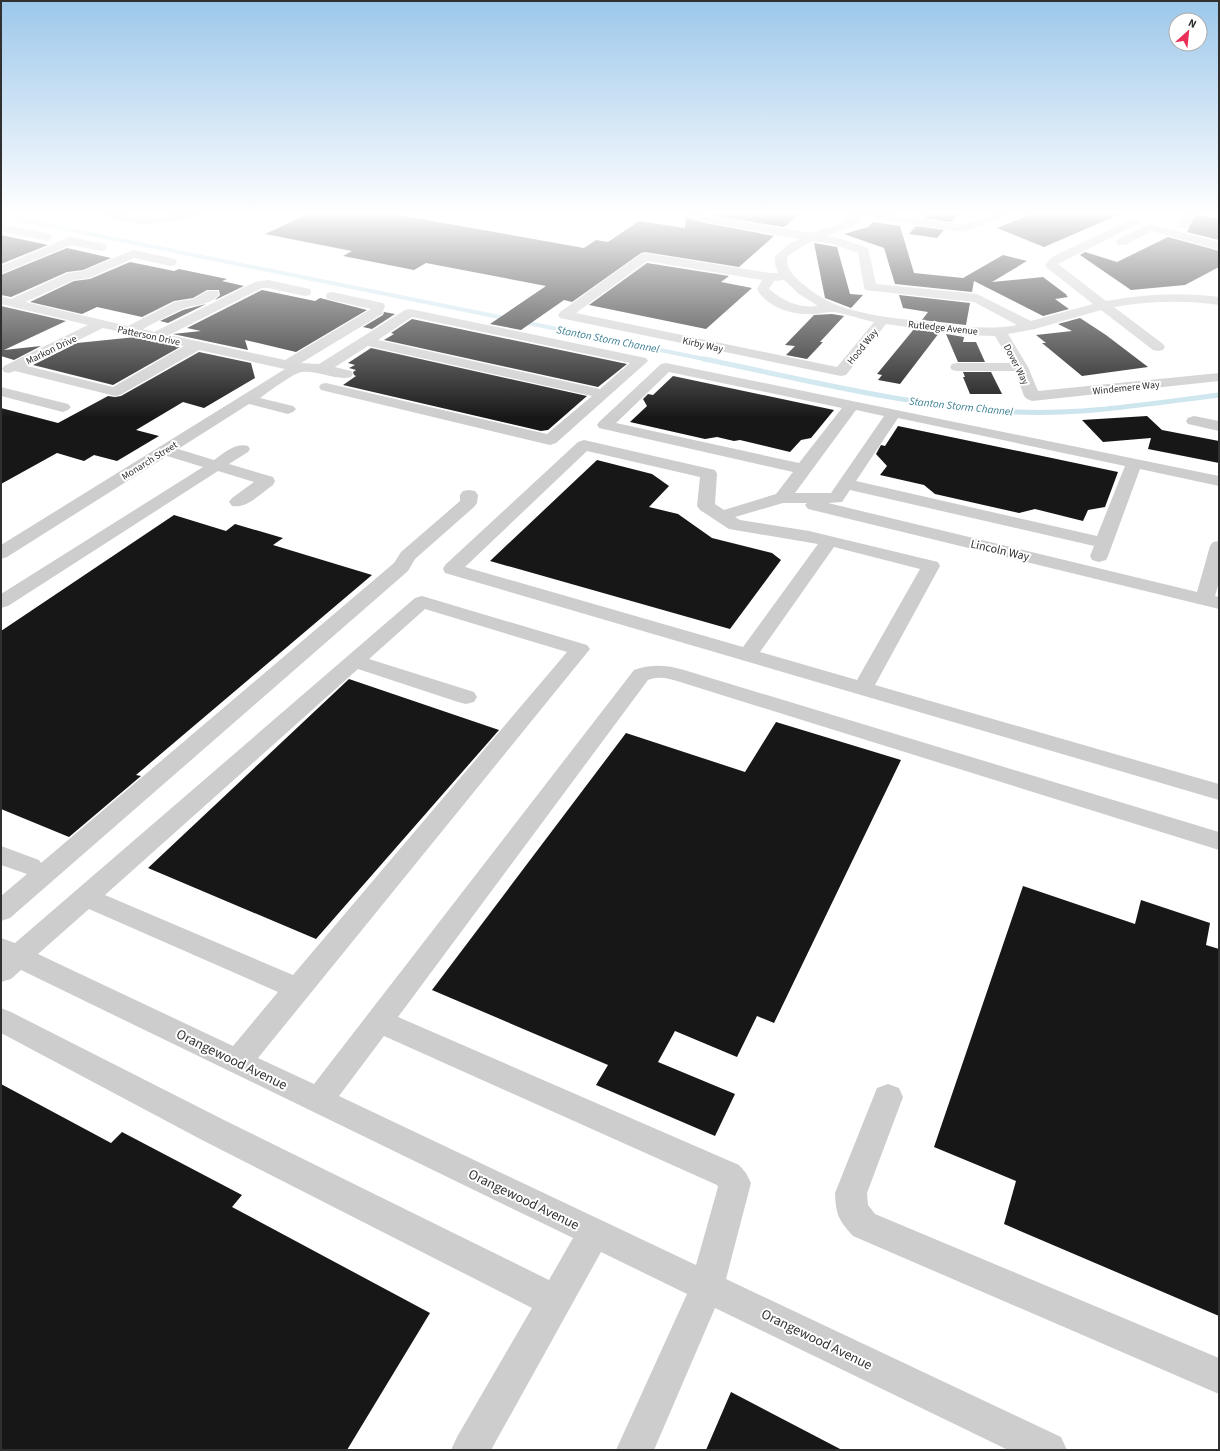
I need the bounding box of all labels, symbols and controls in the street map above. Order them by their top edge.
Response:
north arrow [1168,12,1208,52]
text: N [1186,15,1199,32]
street label: Rutledge Avenue [907,317,979,339]
water label: Stanton Storm Channel [555,322,661,357]
street label: Patterson Drive [116,323,181,349]
street label: Hood Way [844,326,882,367]
street label: Markon Drive [24,332,79,368]
street label: Kirby Way [681,334,725,356]
street label: Dover Way [1000,342,1032,388]
street label: Windemere Way [1092,377,1161,398]
water label: Stanton Storm Channel [908,394,1014,419]
street label: Monarch Street [119,438,181,484]
street label: Lincoln Way [969,535,1031,566]
street label: Orangewood Avenue [173,1024,291,1096]
street label: Orangewood Avenue [465,1164,583,1236]
street label: Orangewood Avenue [758,1304,876,1376]

